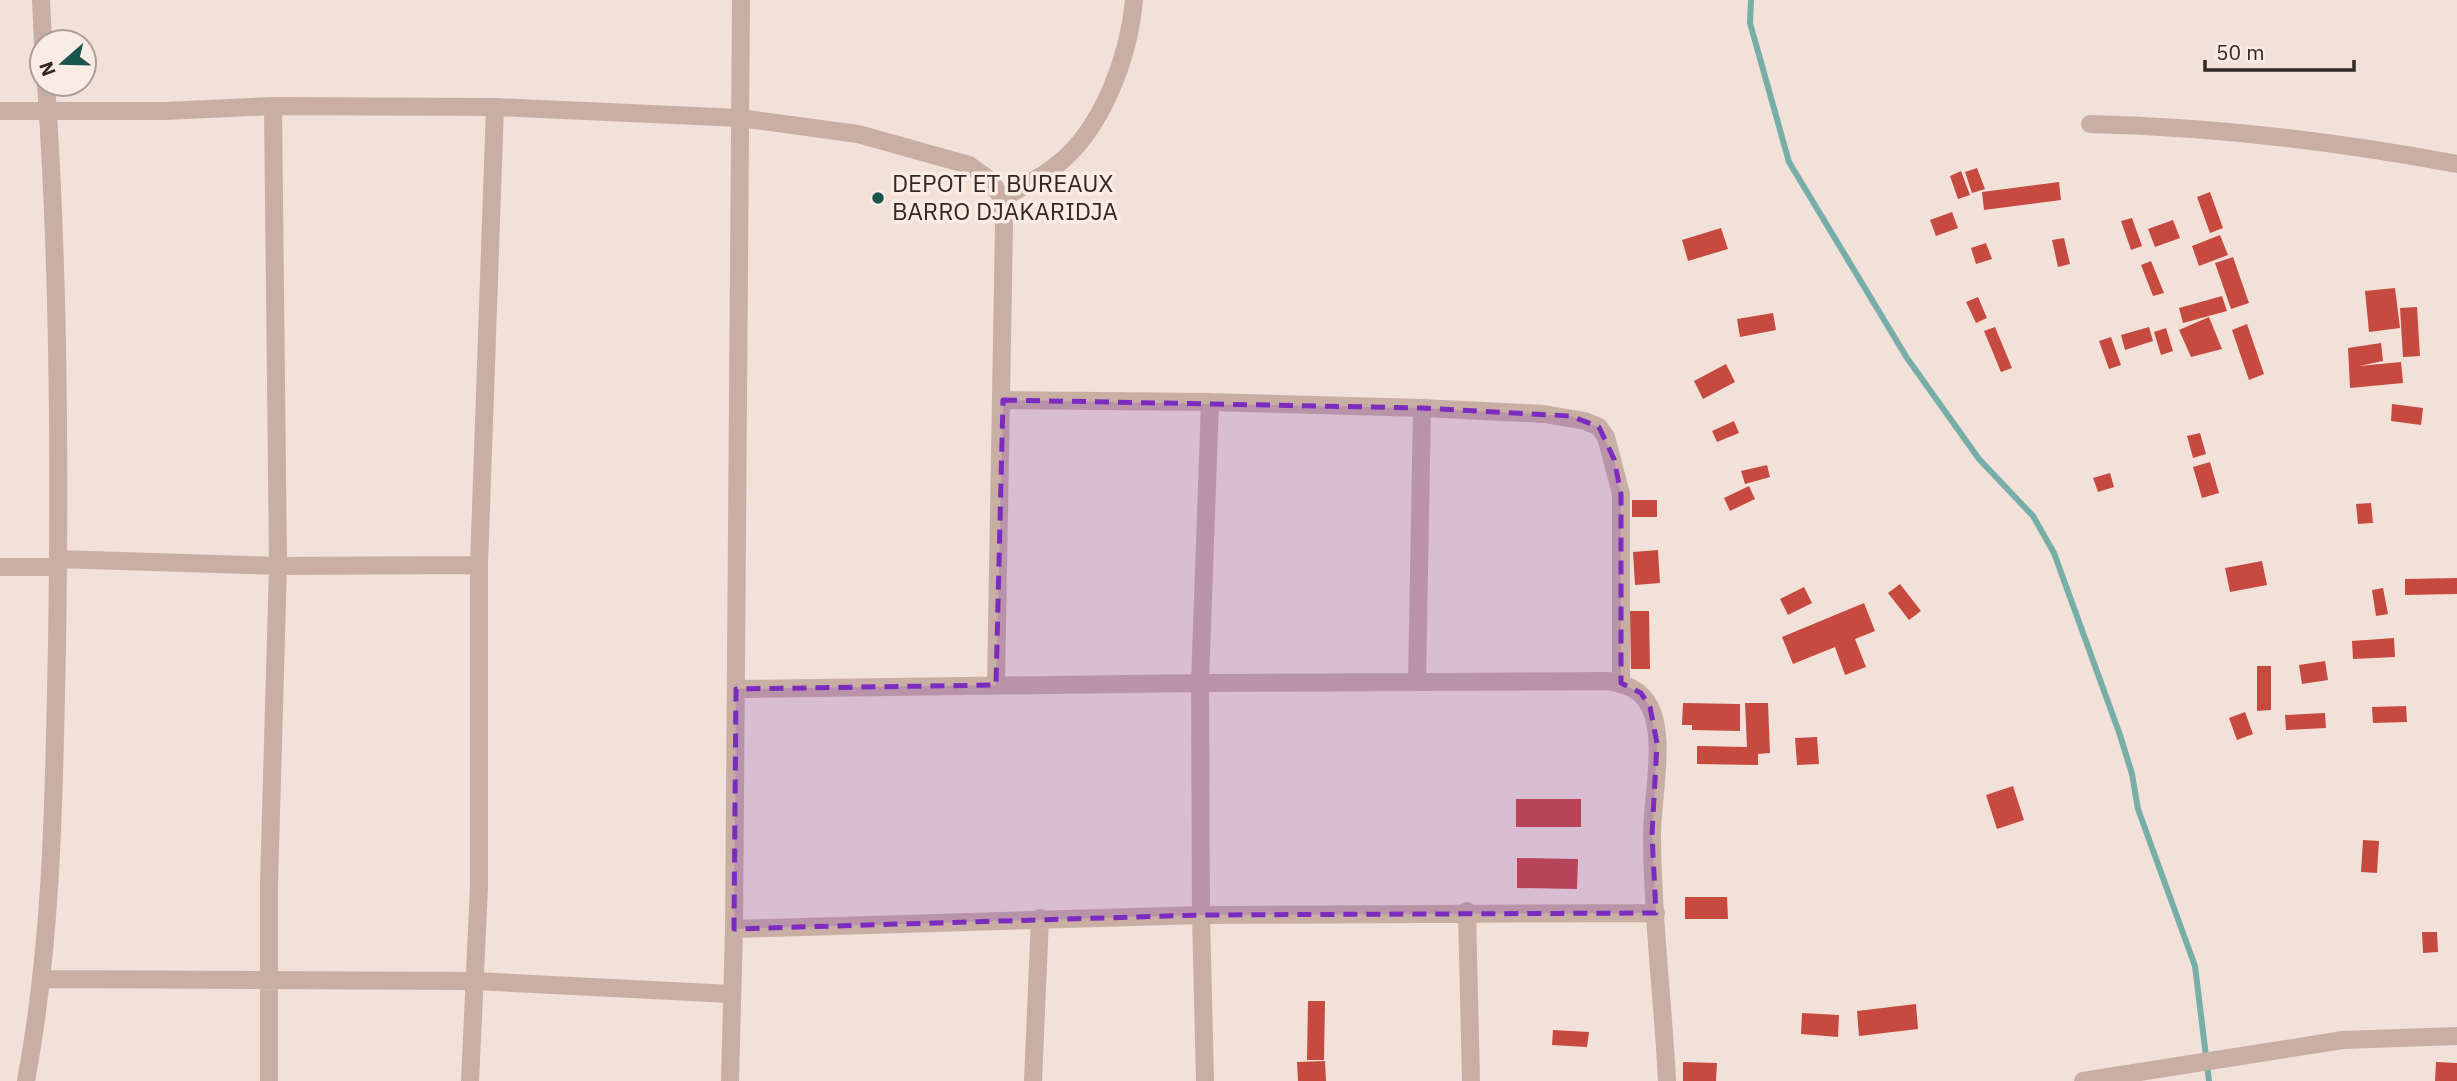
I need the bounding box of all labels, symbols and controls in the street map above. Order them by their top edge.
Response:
north arrow [28,28,98,98]
scale bar [2205,28,2354,72]
text: 50 m [2216,38,2265,66]
text: N [33,58,61,79]
place label: DEPOT ET BUREAUX BARRO DJAKARIDJA [892,167,1118,227]
marker: DEPOT ET BUREAUX BARRO DJAKARIDJA [870,190,886,206]

